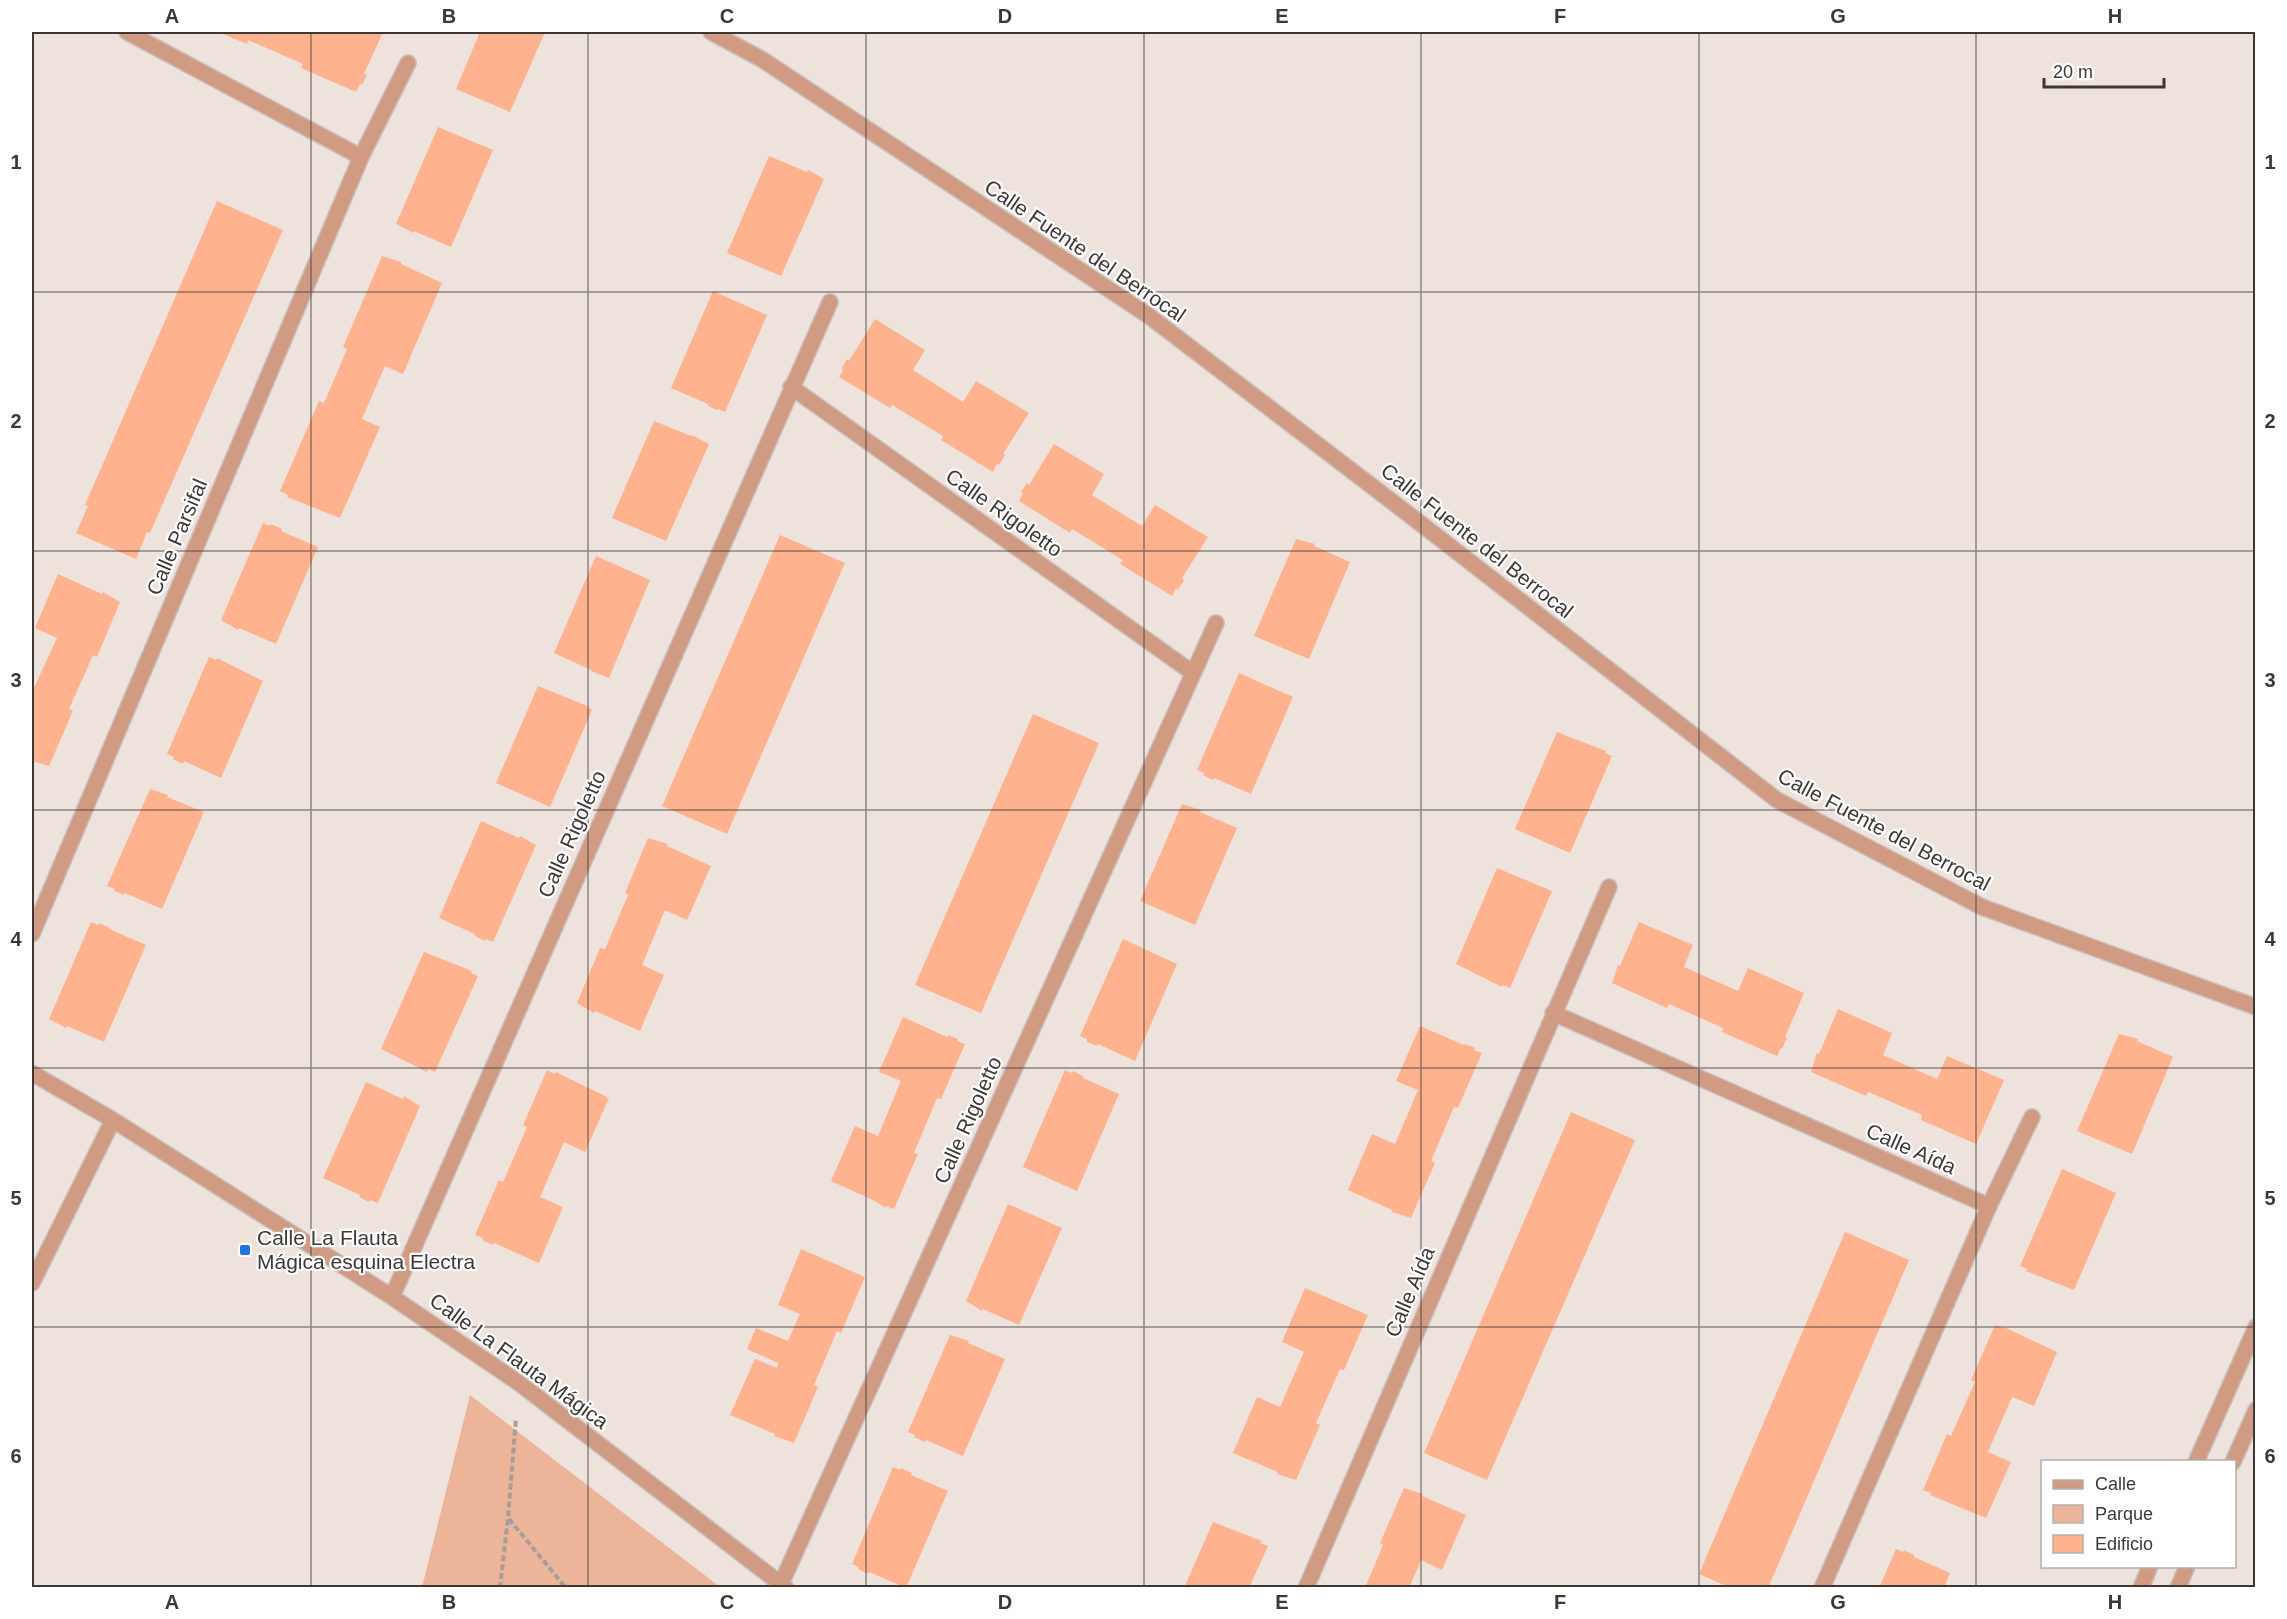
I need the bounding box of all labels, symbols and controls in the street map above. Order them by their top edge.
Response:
text: A [165,5,179,27]
text: B [442,5,456,27]
text: C [720,5,734,27]
text: D [998,5,1012,27]
text: E [1275,5,1289,27]
text: F [1554,5,1566,27]
text: G [1830,5,1846,27]
text: H [2108,5,2122,27]
scale bar [2044,51,2164,89]
text: 20 m [2053,62,2093,82]
text: 1 [10,151,22,173]
text: 1 [2264,151,2276,173]
street label: Calle Fuente del Berrocal [981,175,1190,326]
text: 2 [10,410,22,432]
text: 2 [2264,410,2276,432]
street label: Calle Fuente del Berrocal [1377,459,1578,623]
street label: Calle Rigoletto [942,464,1067,561]
street label: Calle Parsifal [142,475,211,598]
text: 3 [10,669,22,691]
text: 3 [2264,669,2276,691]
street label: Calle Fuente del Berrocal [1774,764,1994,895]
street label: Calle Rigoletto [533,767,610,901]
text: 4 [10,928,22,950]
text: 4 [2264,928,2276,950]
street label: Calle Rigoletto [929,1053,1006,1187]
street label: Calle Aída [1863,1119,1960,1179]
text: 5 [10,1187,22,1209]
text: 5 [2264,1187,2276,1209]
place label: Calle La Flauta Mágica esquina Electra [257,1226,476,1273]
marker: Calle La Flauta Mágica esquina Electra [238,1243,252,1257]
street label: Calle Aída [1380,1243,1439,1340]
street label: Calle La Flauta Mágica [426,1288,613,1433]
text: 6 [10,1445,22,1467]
text: 6 [2264,1445,2276,1467]
legend [2041,1460,2236,1568]
text: Calle [2095,1474,2136,1494]
text: Parque [2095,1504,2153,1524]
text: Edificio [2095,1534,2153,1554]
text: A [165,1591,179,1613]
text: B [442,1591,456,1613]
text: C [720,1591,734,1613]
text: D [998,1591,1012,1613]
text: E [1275,1591,1289,1613]
text: F [1554,1591,1566,1613]
text: G [1830,1591,1846,1613]
text: H [2108,1591,2122,1613]

